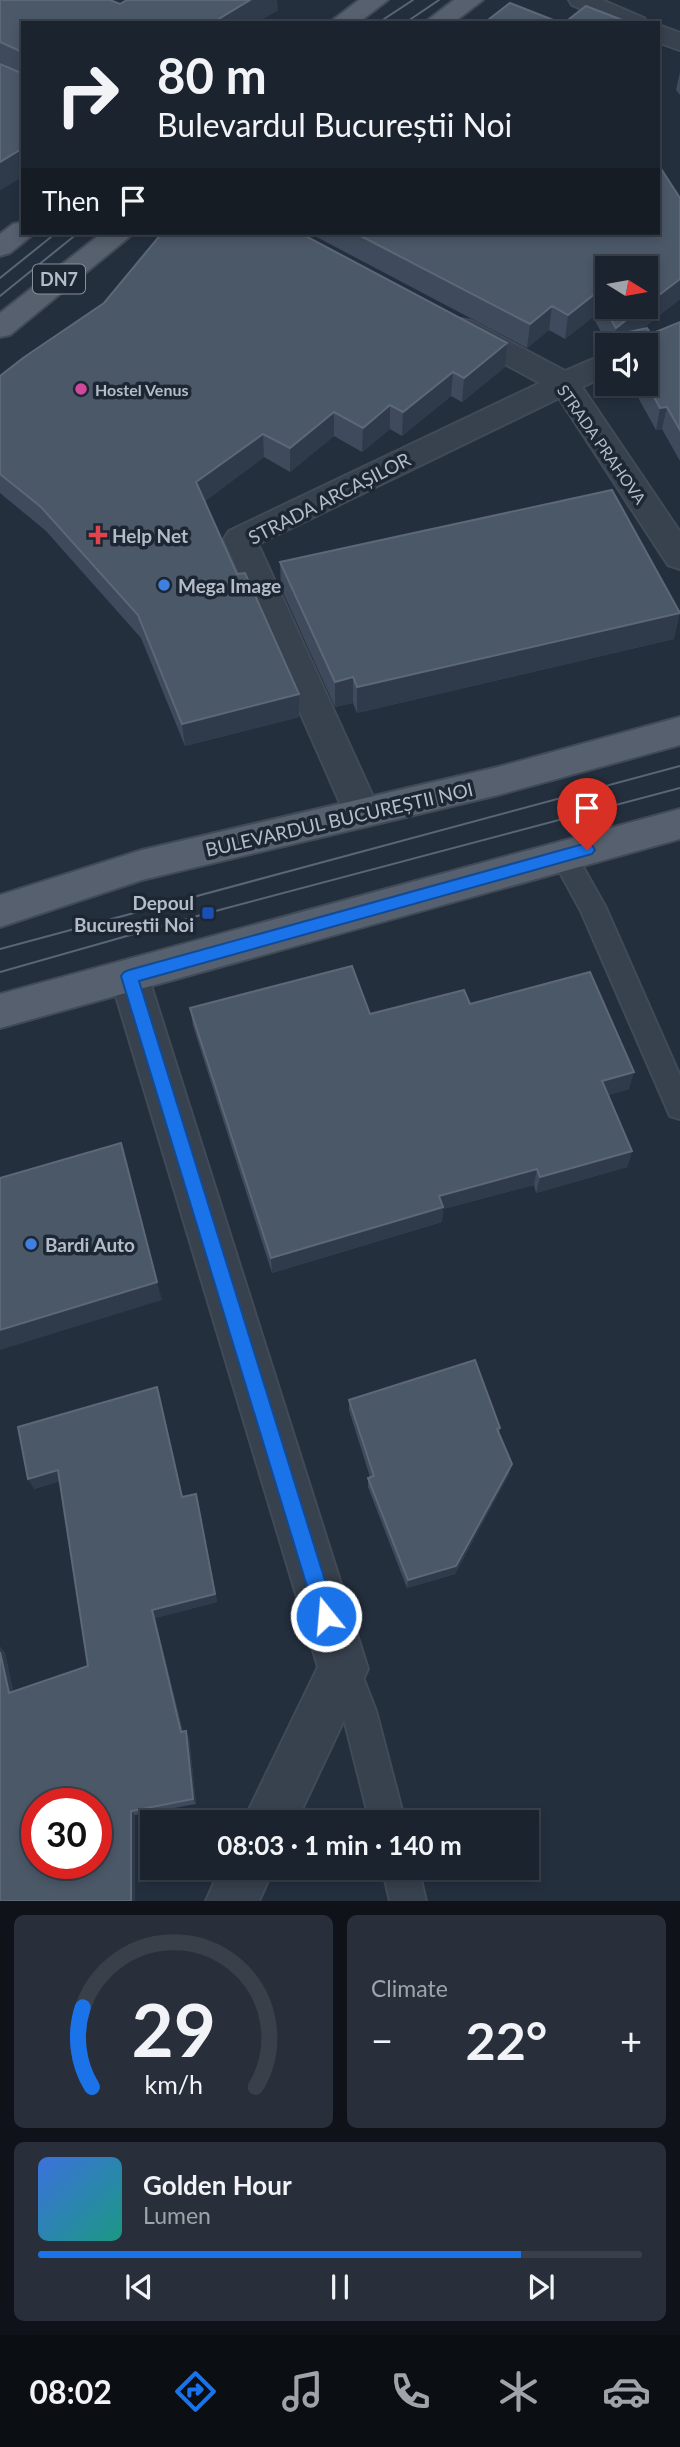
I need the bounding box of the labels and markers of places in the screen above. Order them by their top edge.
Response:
place label: Hostel Venus [95,380,188,399]
marker: Hostel Venus [73,381,89,397]
place label: Help Net [112,524,188,547]
marker: Help Net [90,527,106,543]
place label: Mega Image [178,574,281,597]
marker: Mega Image [156,577,172,593]
pin [557,778,617,850]
place label: Depoul Bucureștii Noi [74,891,194,936]
marker: Depoul Bucureștii Noi [200,905,216,921]
place label: Bardi Auto [45,1233,135,1256]
marker: Bardi Auto [23,1236,39,1252]

